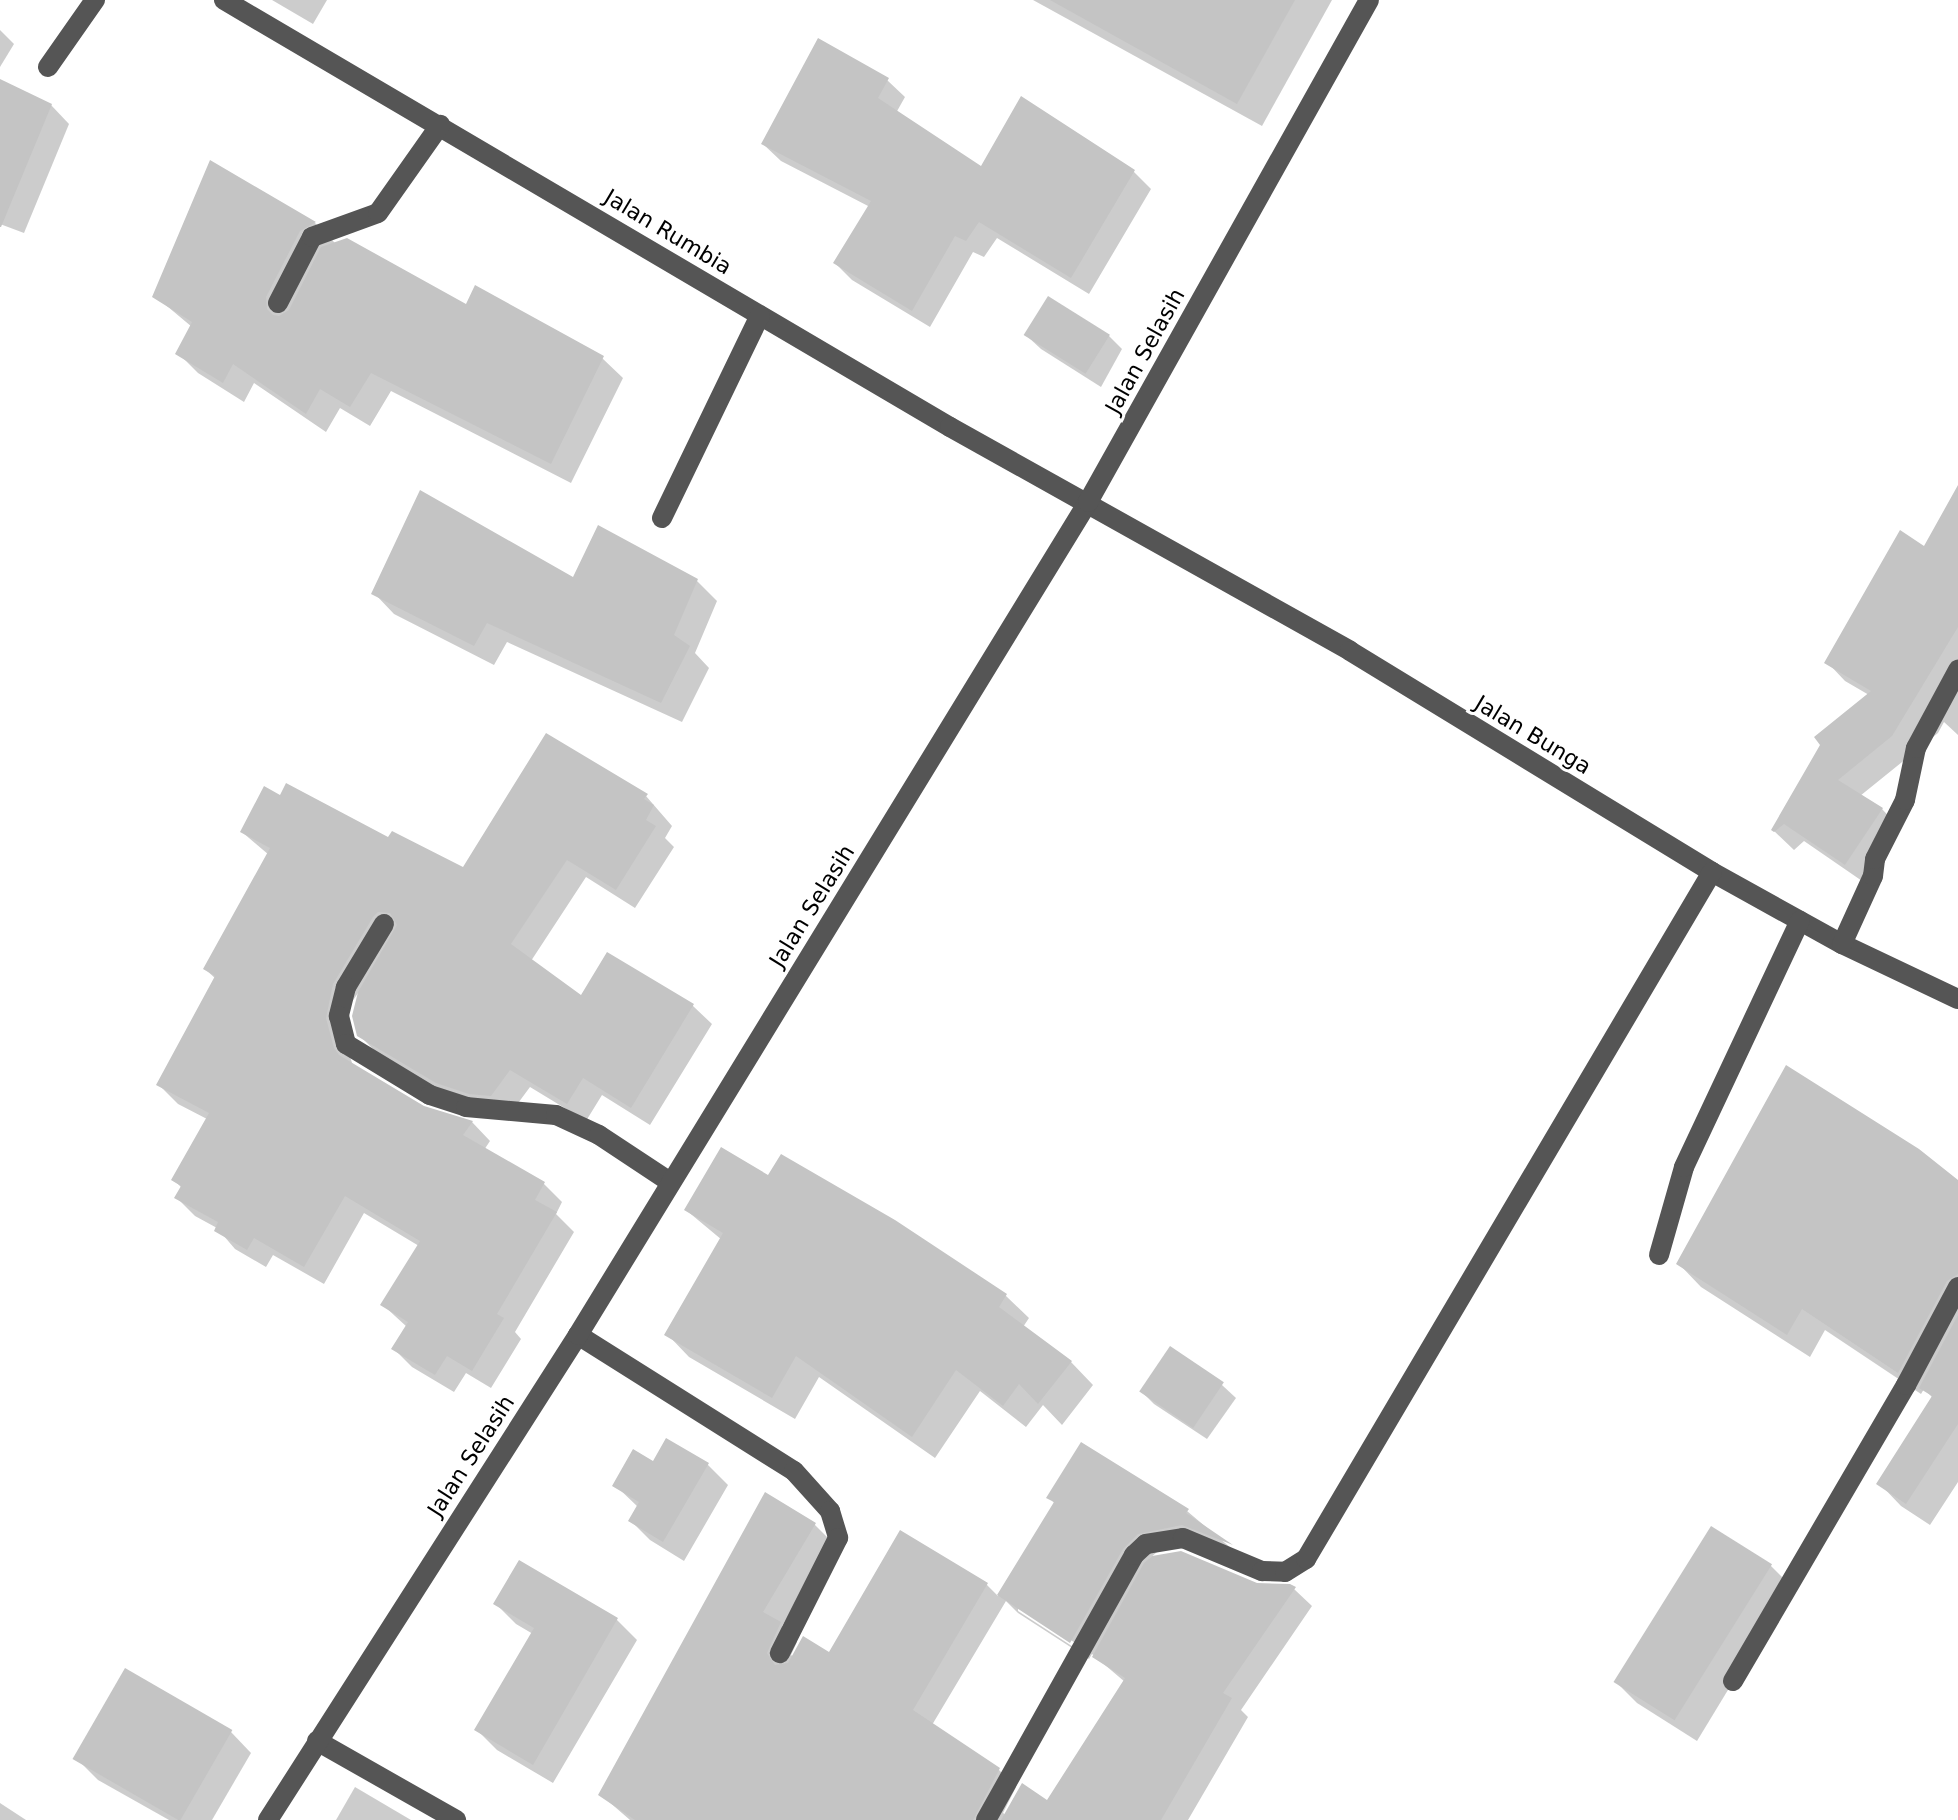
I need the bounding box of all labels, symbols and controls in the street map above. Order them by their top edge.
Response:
street label: Jalan Rumbia [600,184,736,280]
street label: Jalan Selasih [1100,284,1190,418]
street label: Jalan Bunga [1470,690,1596,780]
street label: Jalan Selasih [764,840,860,972]
street label: Jalan Selasih [422,1390,520,1522]

